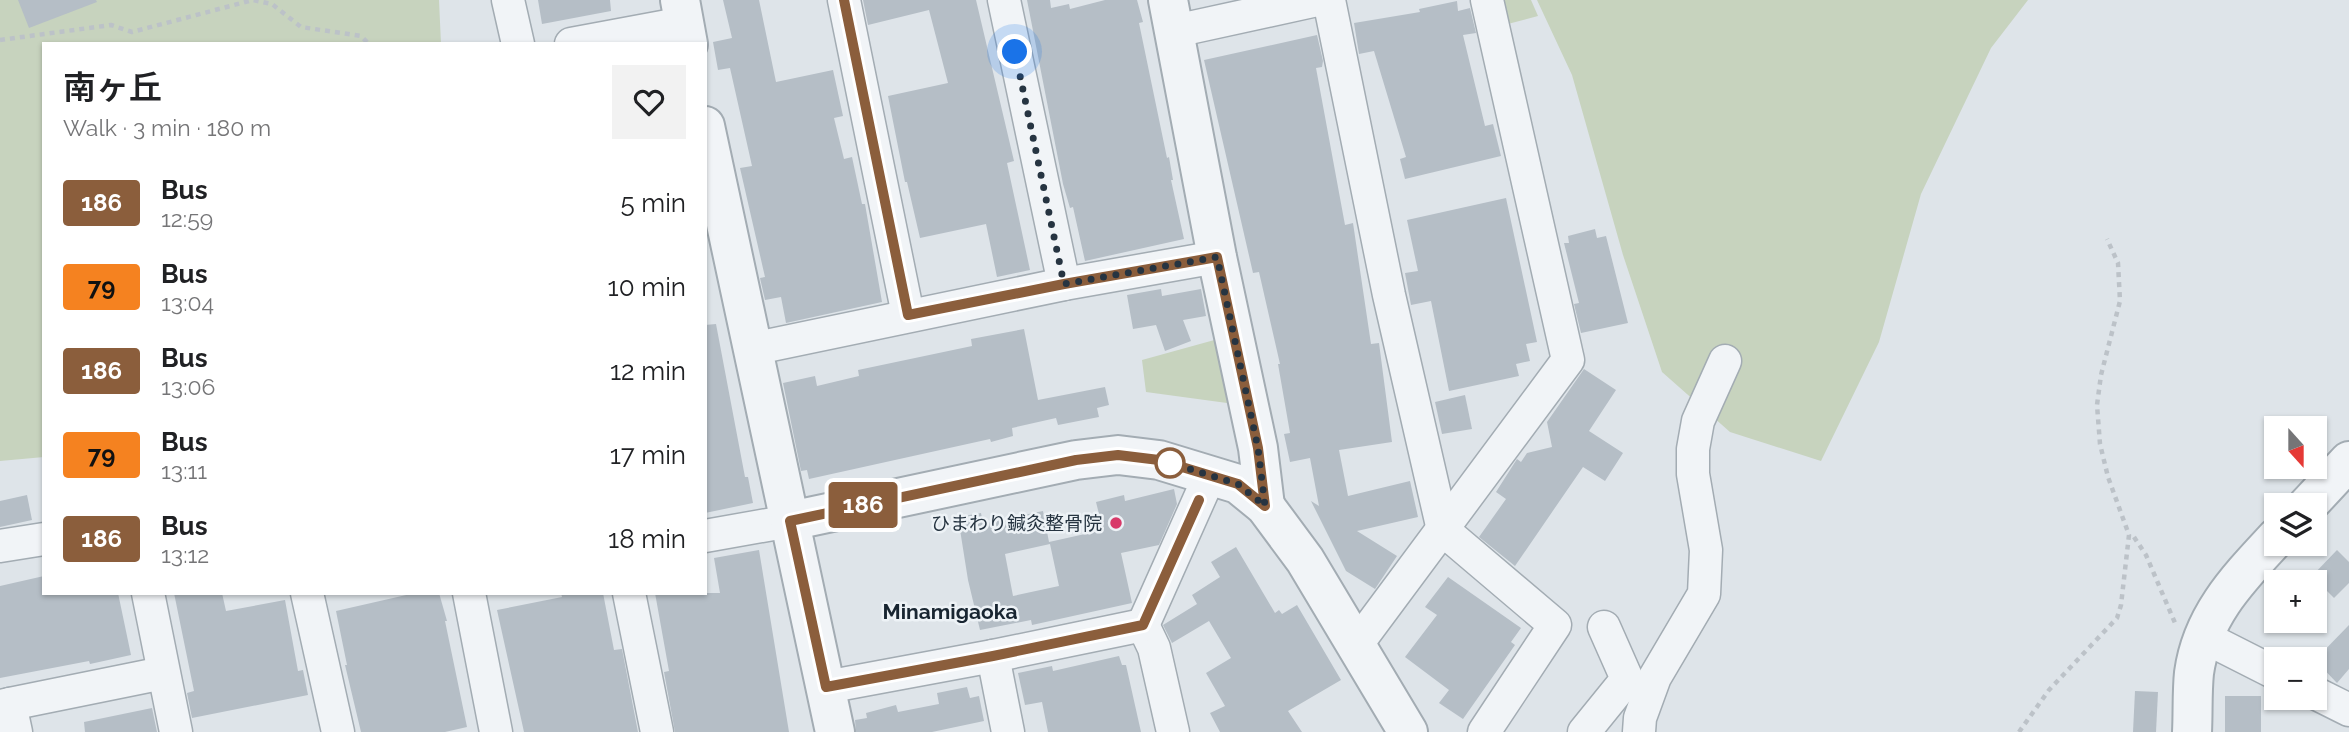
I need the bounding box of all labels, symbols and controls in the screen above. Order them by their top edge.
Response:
your location [997,34,1032,69]
button: heart [612,65,686,139]
text: 南ヶ丘 [63,68,162,107]
text: Walk · 3 min · 180 m [63,114,271,141]
text: Bus [161,175,208,205]
text: 186 [81,188,122,217]
text: 5 min [620,188,686,218]
text: 12:59 [161,205,213,232]
text: Bus [161,259,208,289]
text: 79 [88,272,115,301]
text: 10 min [608,272,686,302]
text: 13:04 [161,289,214,316]
text: Bus [161,343,208,373]
text: 186 [81,356,122,385]
text: 12 min [610,356,686,386]
text: 13:06 [161,373,215,400]
north arrow [2264,416,2328,480]
map controls [2264,416,2327,710]
text: Bus [161,427,208,457]
text: 79 [88,440,115,469]
text: 17 min [610,440,686,470]
unlabelled marker [1155,448,1185,478]
text: 13:11 [161,457,207,484]
line badge: 186 [823,482,903,528]
text: 186 [843,490,883,519]
button: layers [2264,493,2327,556]
text: Bus [161,511,208,541]
place label: ひまわり鍼灸整骨院 [931,512,1102,534]
marker: ひまわり鍼灸整骨院 [1108,515,1124,531]
text: 186 [81,524,122,553]
text: 18 min [608,524,686,554]
text: 13:12 [161,541,209,568]
button: + [2264,570,2327,633]
district label: Minamigaoka [883,599,1017,624]
button: − [2264,647,2327,710]

